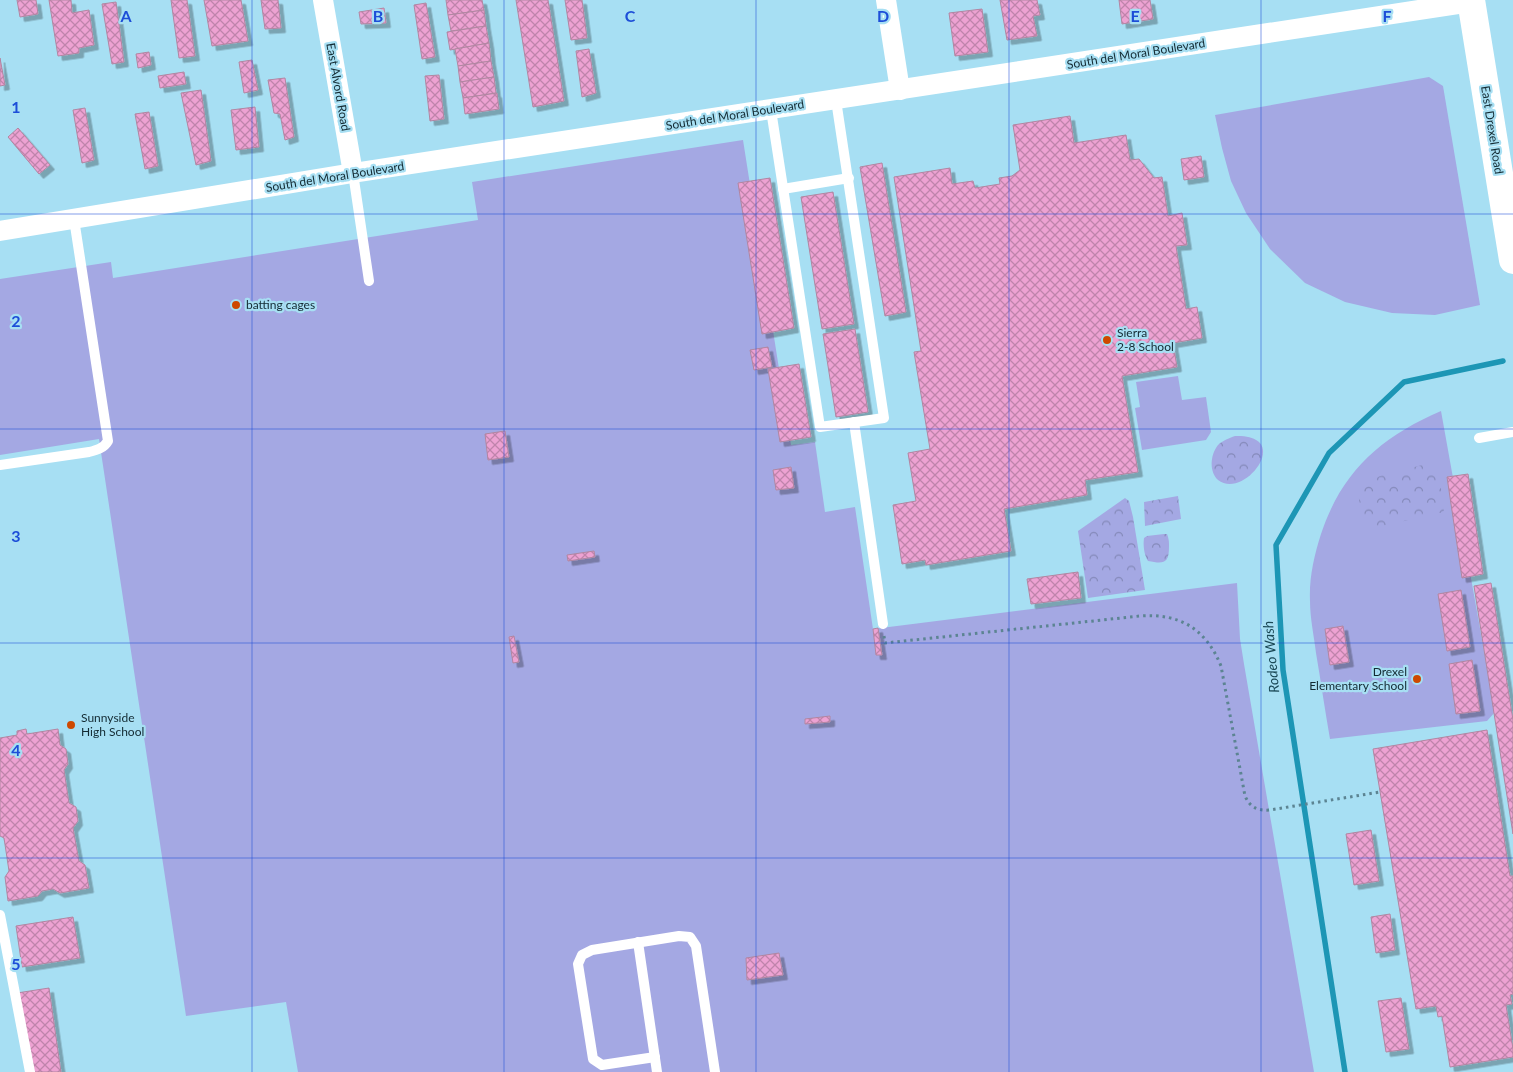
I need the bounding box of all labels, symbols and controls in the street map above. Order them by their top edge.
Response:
text: A [119,6,132,25]
text: B [373,6,383,25]
text: C [625,6,636,25]
text: D [877,6,889,25]
text: E [1130,6,1140,25]
text: F [1382,6,1392,25]
street label: South del Moral Boulevard [1066,35,1206,72]
street label: East Alvord Road [323,42,354,132]
street label: East Drexel Road [1478,85,1507,175]
street label: South del Moral Boulevard [665,96,805,133]
text: 1 [11,97,21,116]
street label: South del Moral Boulevard [265,158,405,195]
place label: batting cages [246,297,315,312]
marker: batting cages [230,299,242,311]
text: 2 [11,311,21,330]
place label: Sierra 2-8 School [1117,325,1174,354]
marker: Sierra 2-8 School [1101,334,1113,346]
text: 3 [11,526,21,545]
water label: Rodeo Wash [1259,620,1282,694]
place label: Drexel Elementary School [1309,664,1407,693]
marker: Drexel Elementary School [1411,673,1423,685]
place label: Sunnyside High School [81,710,144,739]
marker: Sunnyside High School [65,719,77,731]
text: 4 [11,740,21,759]
text: 5 [11,954,21,973]

